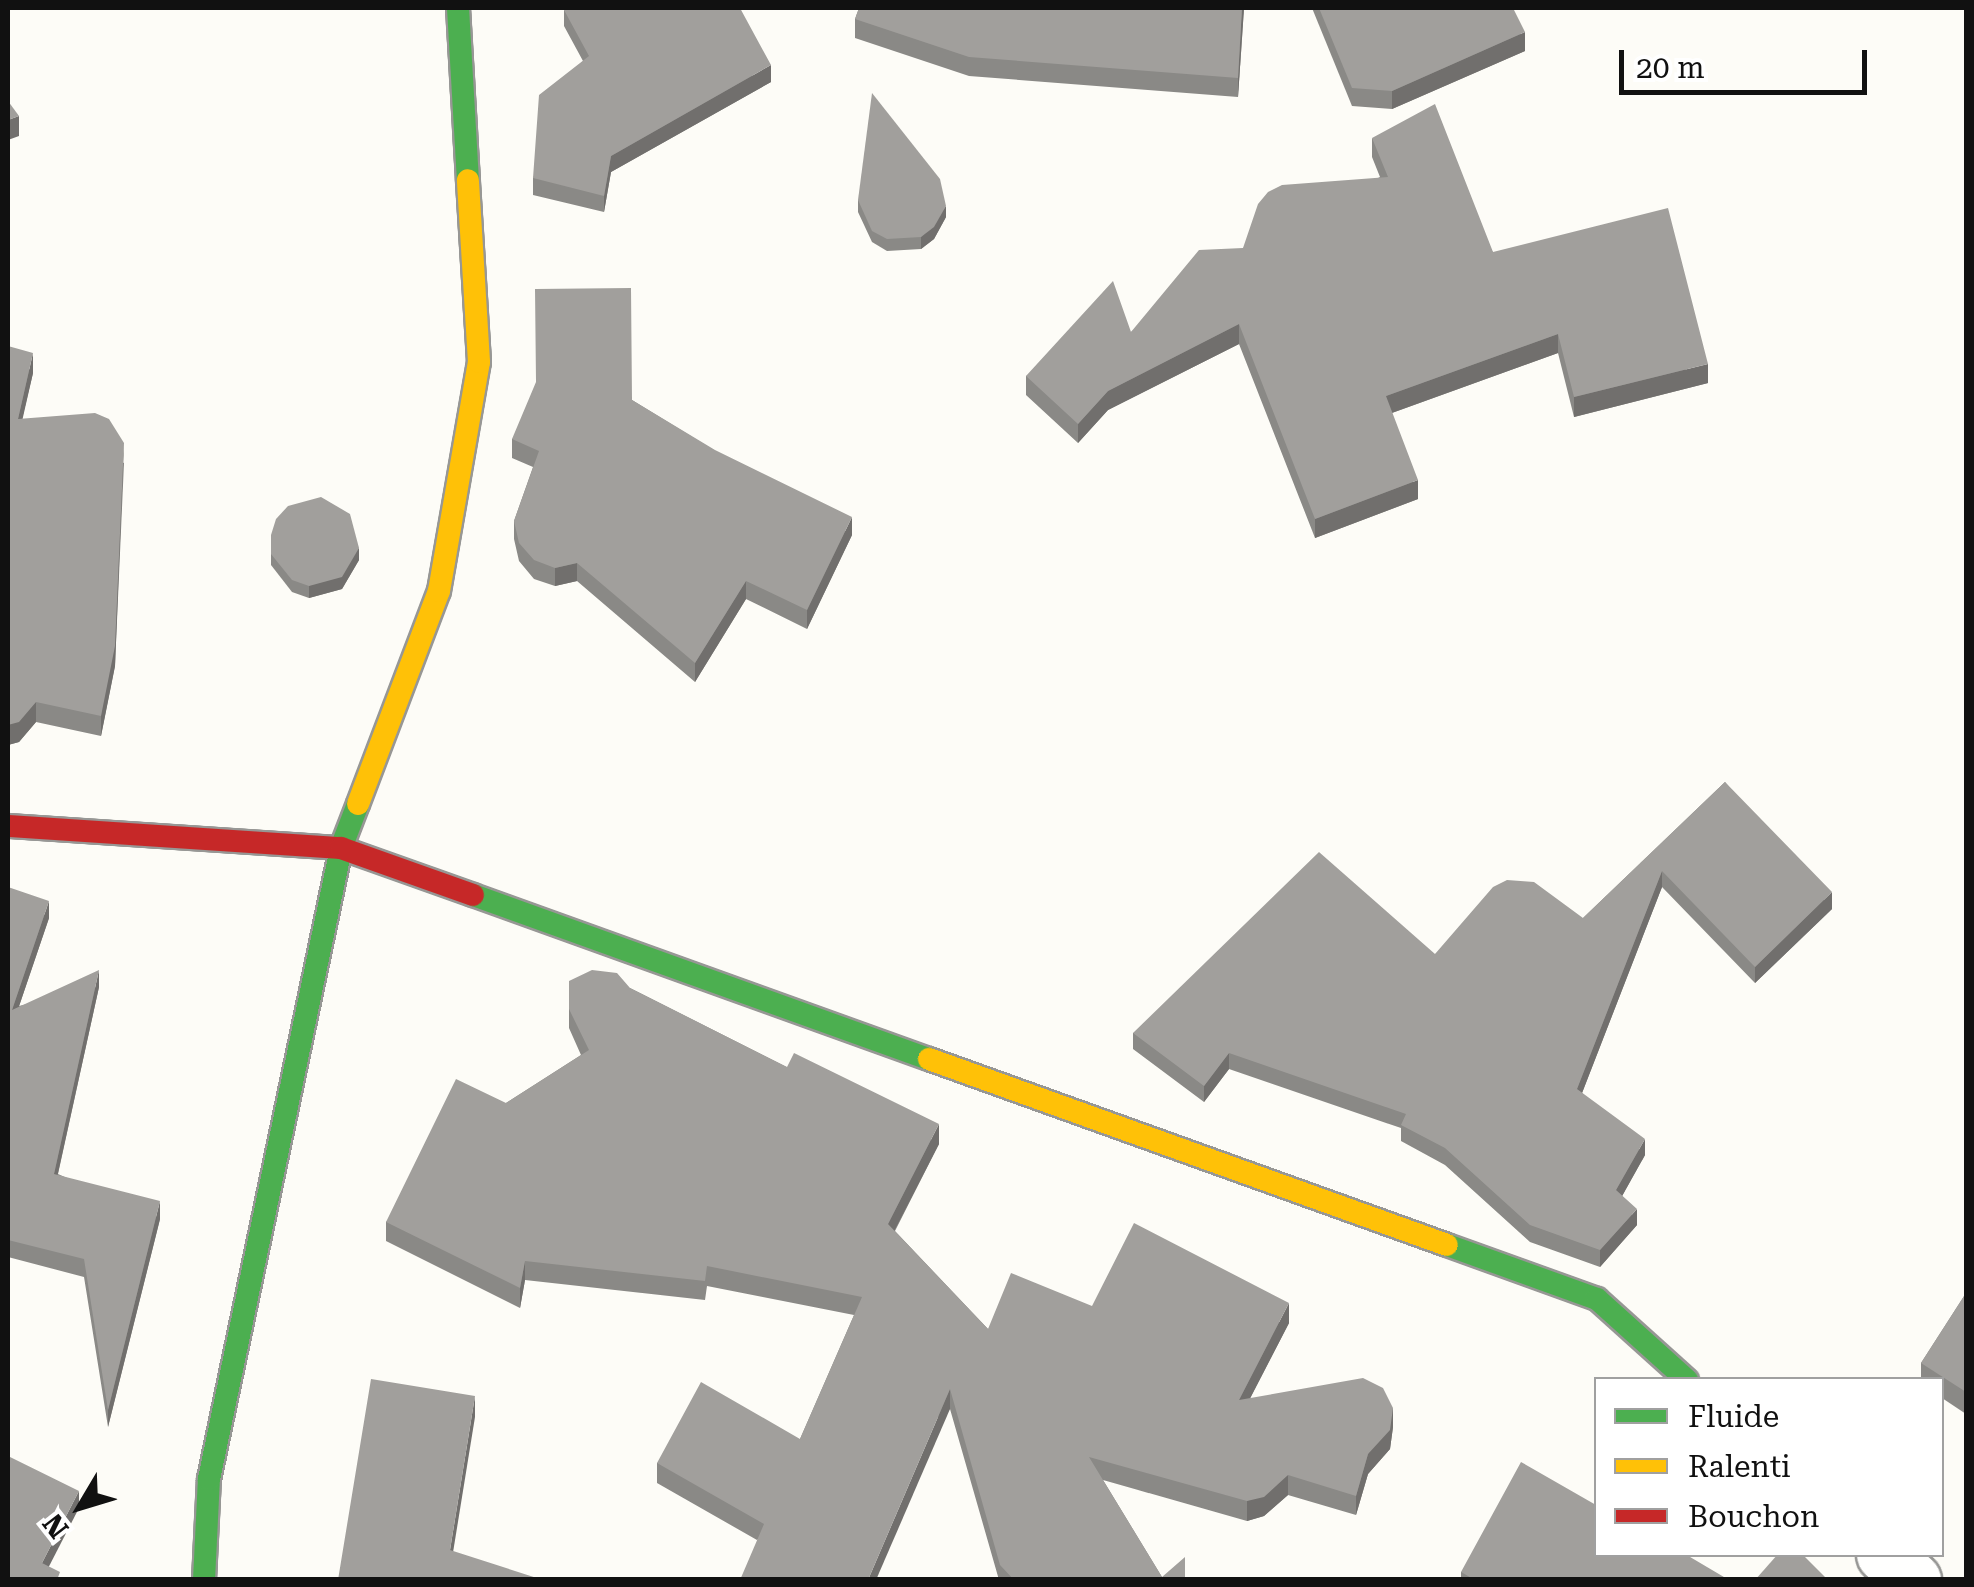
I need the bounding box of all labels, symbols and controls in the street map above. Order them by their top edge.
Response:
scale bar [1624,30,1872,92]
text: 20 m [1636,50,1705,85]
legend [1594,1377,1944,1557]
text: Fluide [1688,1399,1779,1434]
text: Ralenti [1688,1449,1791,1484]
north arrow [30,1457,130,1557]
text: Bouchon [1688,1499,1819,1534]
text: N [36,1507,76,1544]

